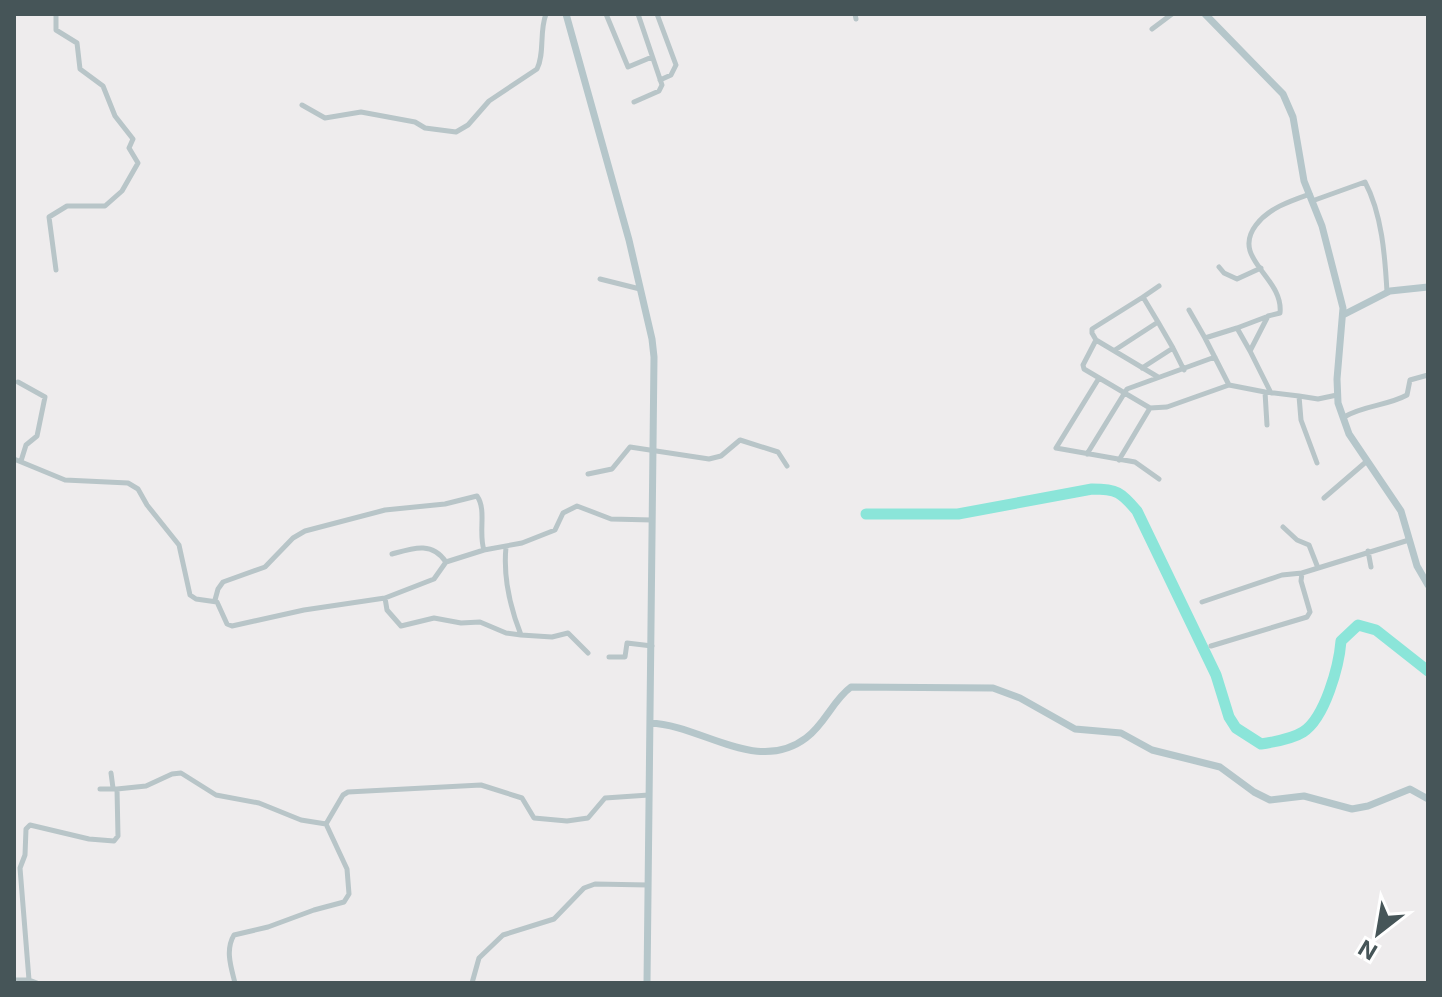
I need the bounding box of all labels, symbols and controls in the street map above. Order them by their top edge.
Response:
north arrow [1338,893,1418,973]
text: N [1354,935,1382,966]

